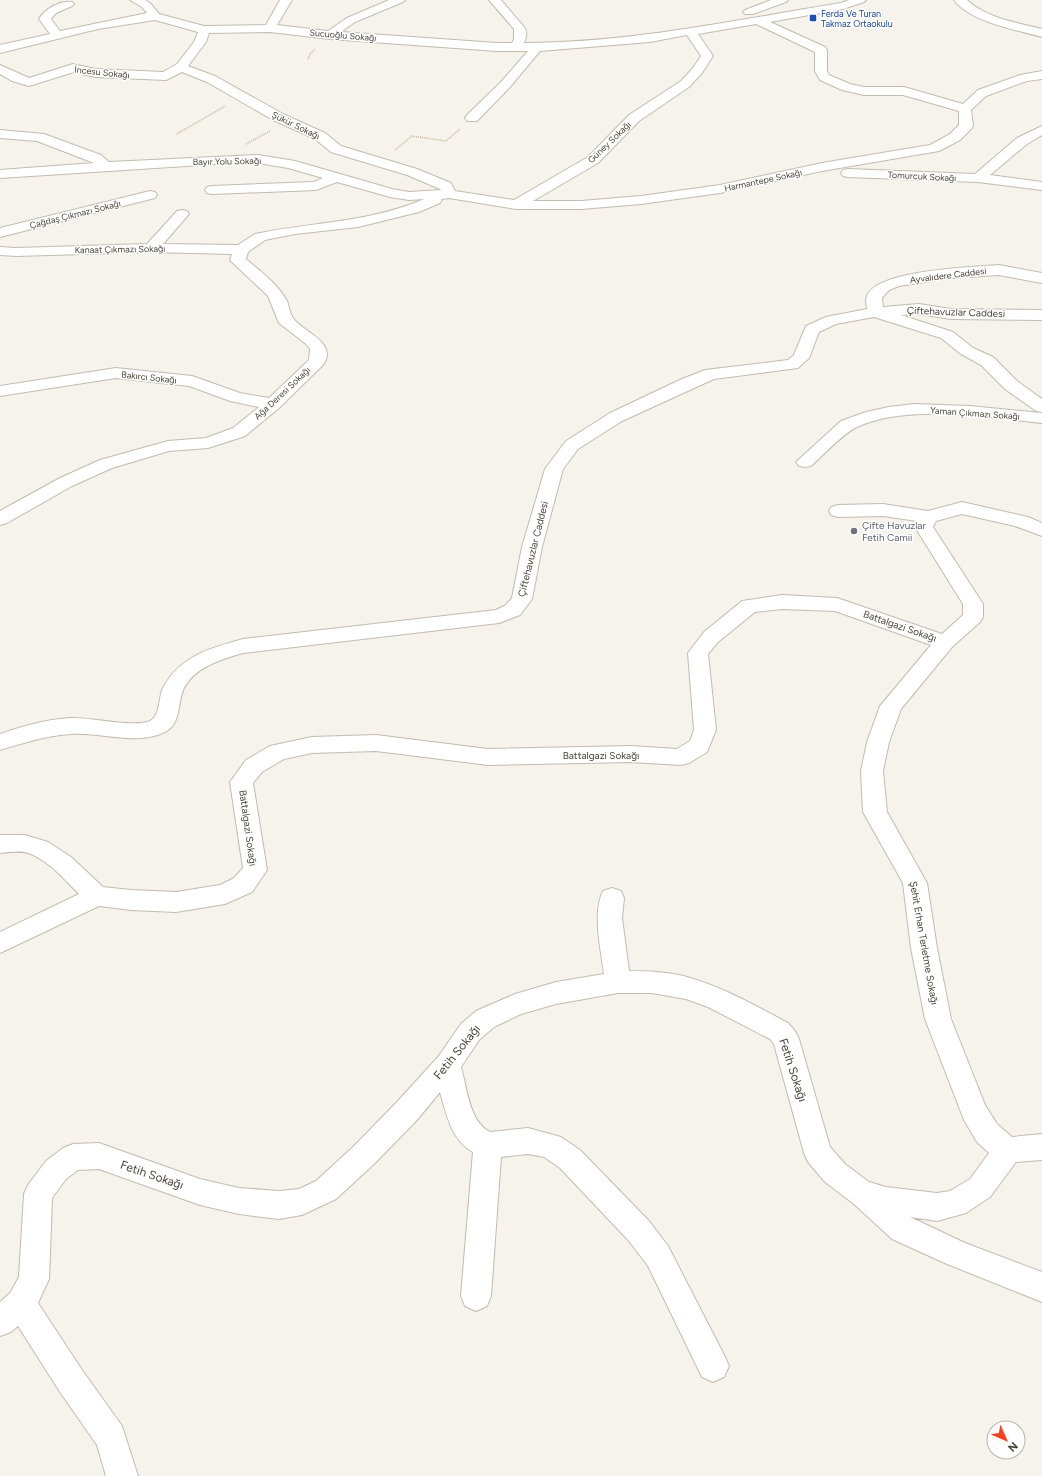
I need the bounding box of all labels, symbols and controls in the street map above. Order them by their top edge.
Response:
place label: Ferda Ve Turan Takmaz Ortaokulu [821,8,893,29]
marker: Ferda Ve Turan Takmaz Ortaokulu [808,13,818,23]
street label: Sucuoğlu Sokağı [309,27,377,43]
street label: İncesu Sokağı [74,64,130,80]
street label: Şükür Sokağı [270,109,322,141]
street label: Güney Sokağı [585,119,633,165]
street label: Bayır Yolu Sokağı [193,155,261,167]
street label: Harmantepe Sokağı [723,166,803,194]
street label: Tomurcuk Sokağı [887,169,957,183]
street label: Çağdaş Çıkmazı Sokağı [28,197,122,231]
street label: Kanaat Çıkmazı Sokağı [75,243,165,255]
street label: Ayvalıdere Caddesi [909,265,987,285]
street label: Çiftehavuzlar Caddesi [907,304,1005,320]
street label: Ağa Deresi Sokağı [252,364,312,422]
street label: Bakırcı Sokağı [121,369,177,385]
street label: Yaman Çıkmazı Sokağı [930,404,1020,422]
street label: Çiftehavuzlar Caddesi [515,500,551,598]
place label: Çifte Havuzlar Fetih Camii [862,519,926,544]
marker: Çifte Havuzlar Fetih Camii [849,526,859,536]
street label: Battalgazi Sokağı [862,607,938,645]
street label: Battalgazi Sokağı [563,749,639,762]
street label: Battalgazi Sokağı [236,789,260,867]
street label: Şehit Erhan Terletme Sokağı [907,880,941,1006]
street label: Fetih Sokağı [431,1022,483,1082]
street label: Fetih Sokağı [776,1036,810,1104]
street label: Fetih Sokağı [119,1158,185,1192]
north arrow [986,1420,1026,1460]
text: N [1005,1439,1020,1454]

